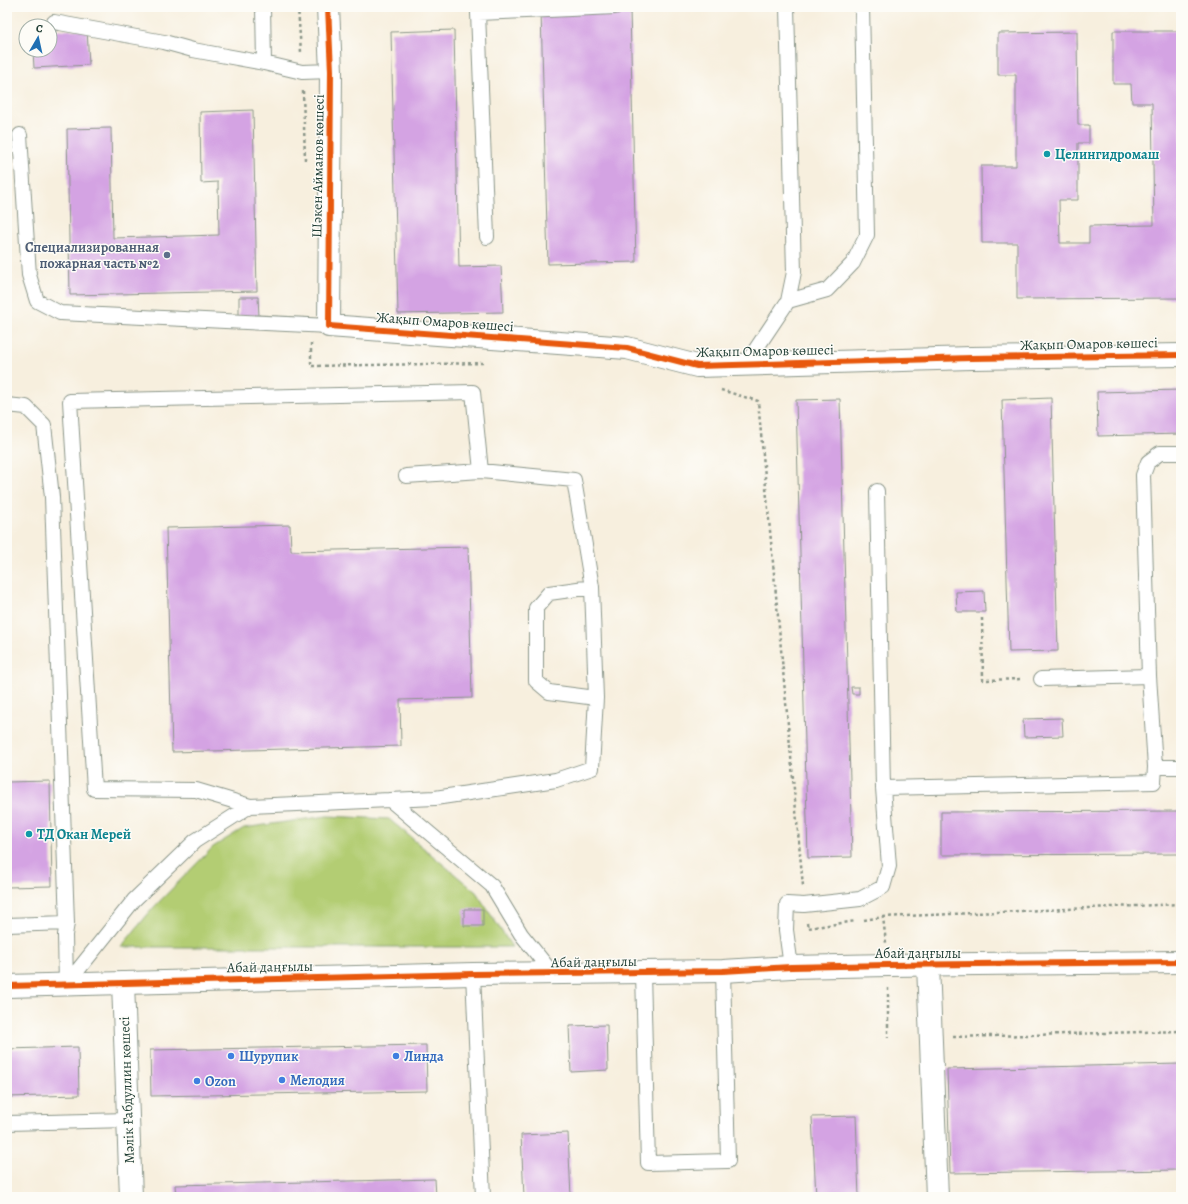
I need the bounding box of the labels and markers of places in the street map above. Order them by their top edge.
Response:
place label: Целингидромаш [1055,145,1160,164]
marker: Целингидромаш [1042,149,1052,159]
place label: Специализированная пожарная часть №2 [25,238,159,273]
marker: Специализированная пожарная часть №2 [162,250,172,260]
place label: ТД Окан Мерей [37,825,131,844]
marker: ТД Окан Мерей [24,829,34,839]
place label: Шурупик [239,1047,299,1066]
place label: Линда [404,1047,444,1066]
marker: Шурупик [226,1051,236,1061]
marker: Линда [391,1051,401,1061]
place label: Мелодия [290,1071,345,1090]
place label: Ozon [205,1072,236,1091]
marker: Мелодия [277,1075,287,1085]
marker: Ozon [192,1076,202,1086]

